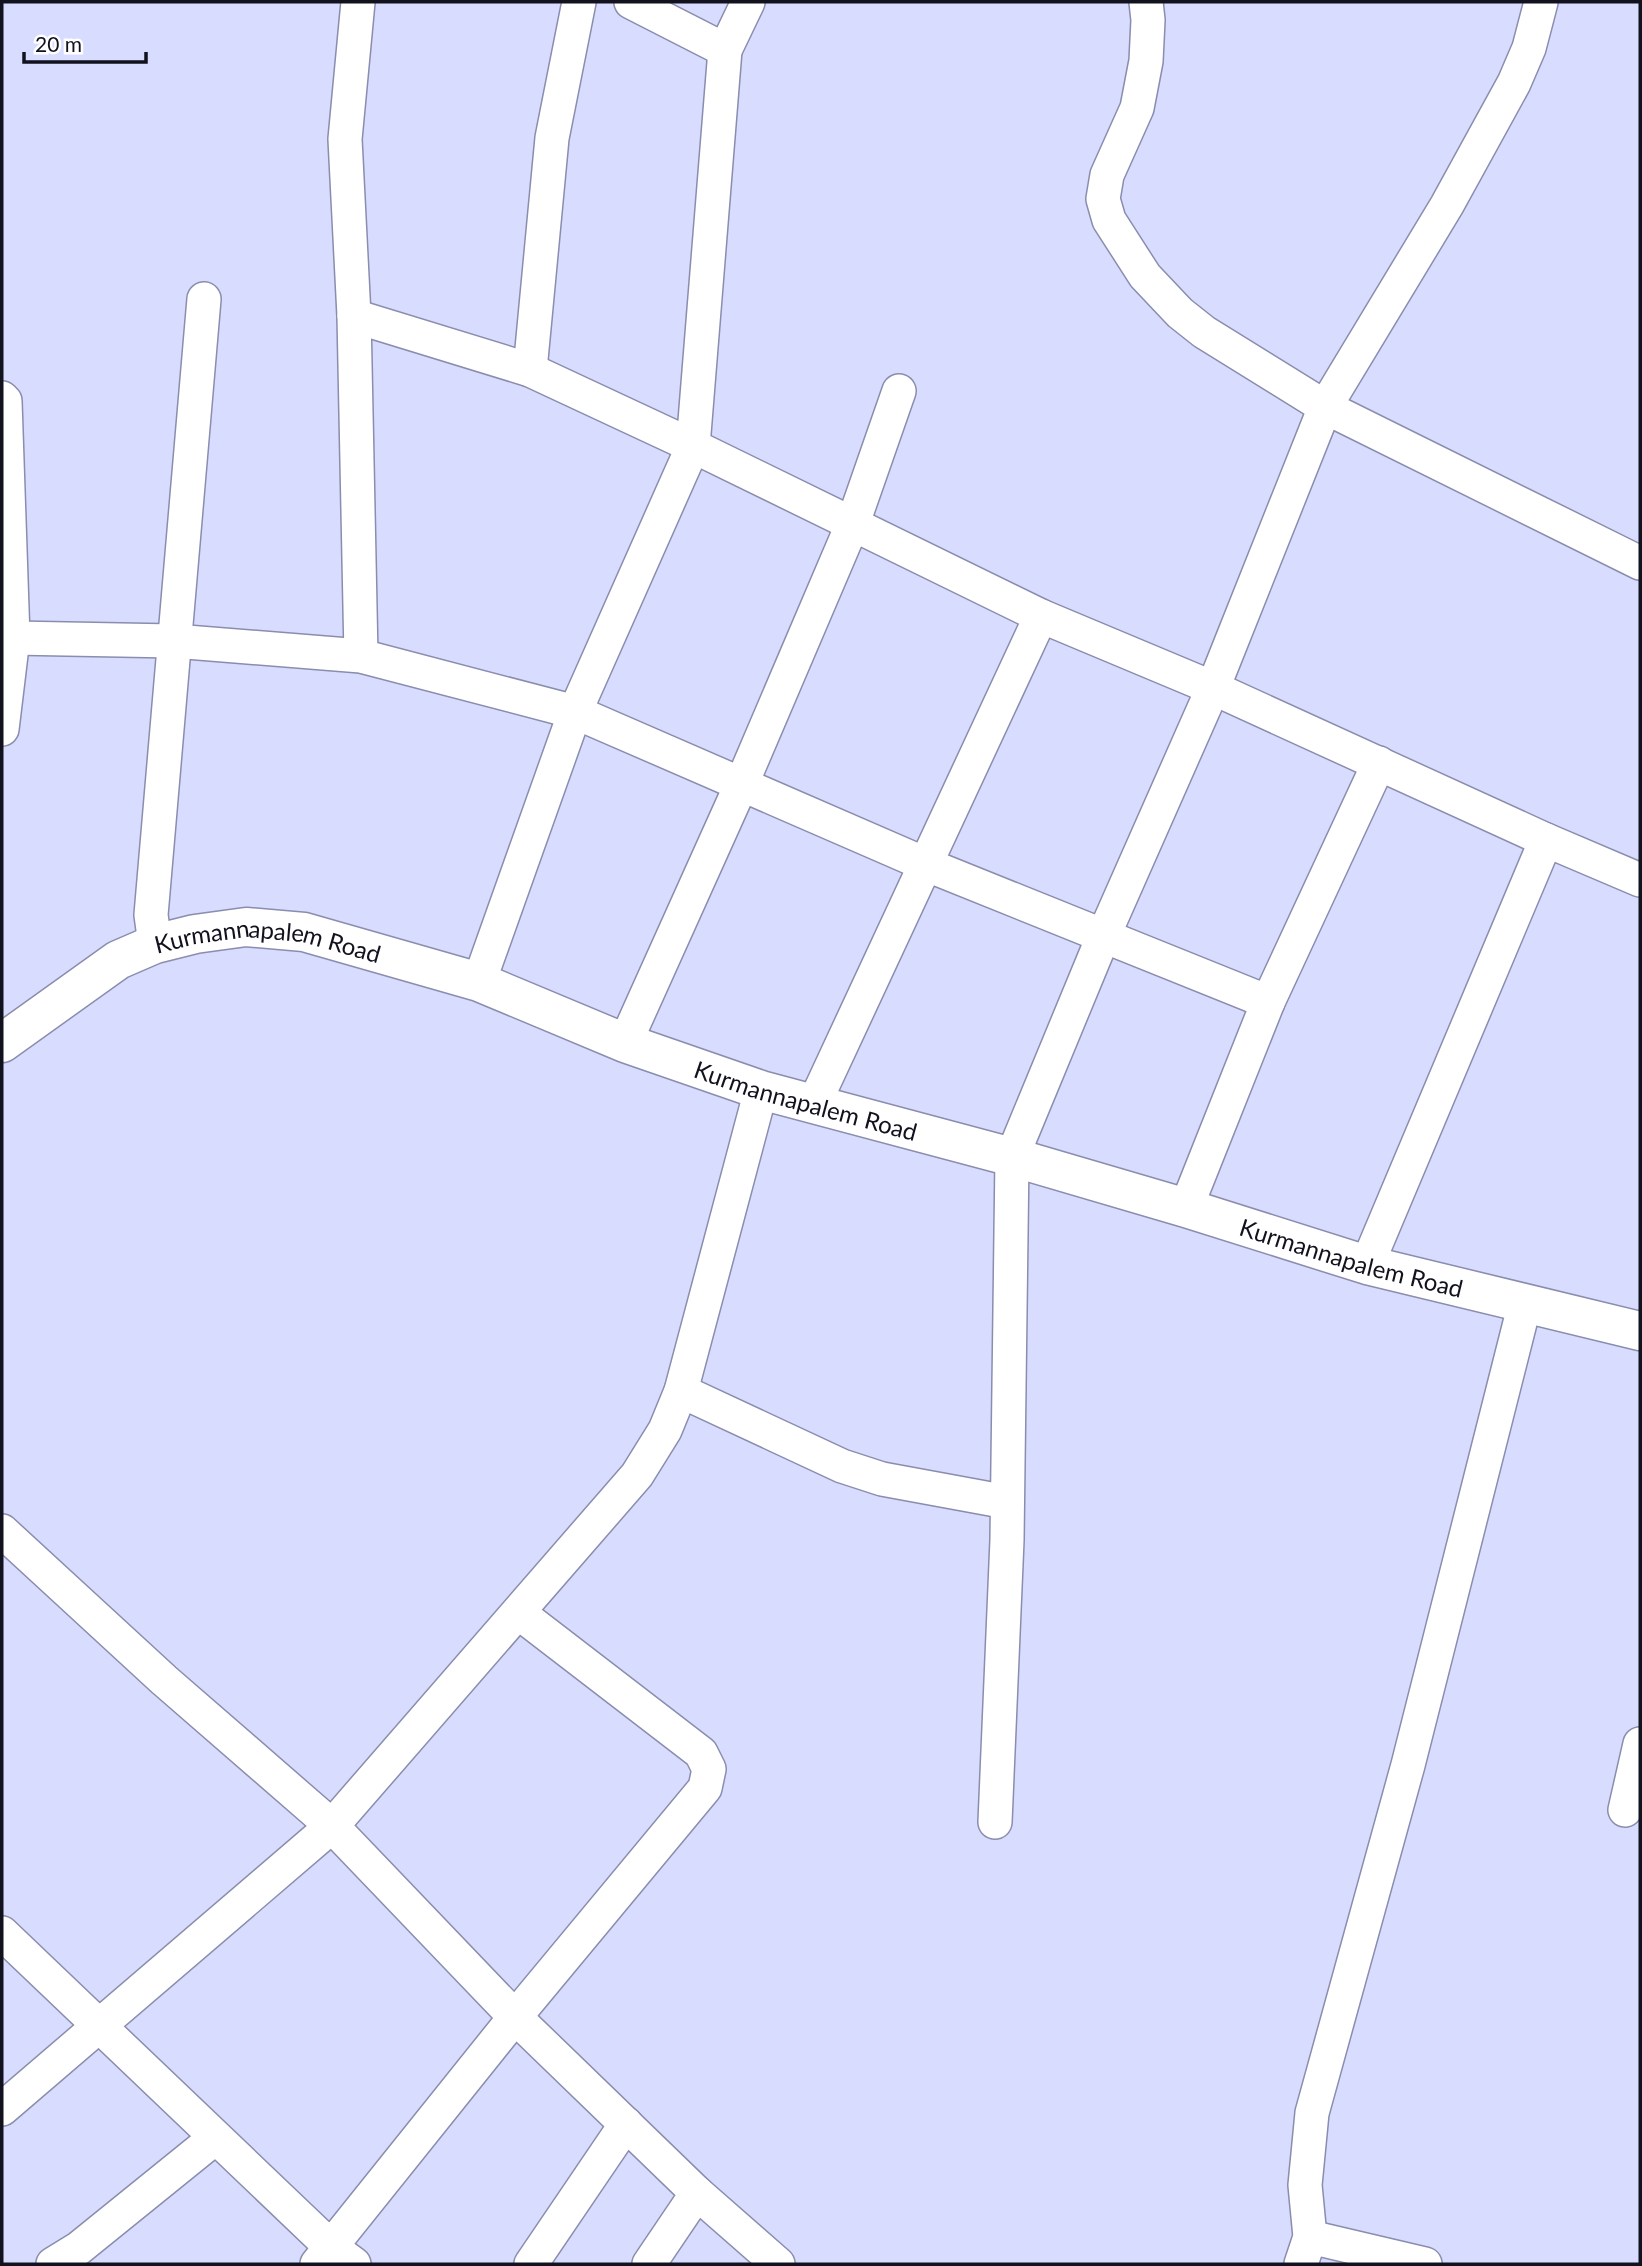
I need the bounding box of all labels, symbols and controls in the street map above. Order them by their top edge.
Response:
scale bar [24,21,147,65]
text: 20 m [35,31,82,56]
street label: Kurmannapalem Road [151,912,384,968]
street label: Kurmannapalem Road [691,1054,921,1146]
street label: Kurmannapalem Road [1236,1211,1466,1302]

